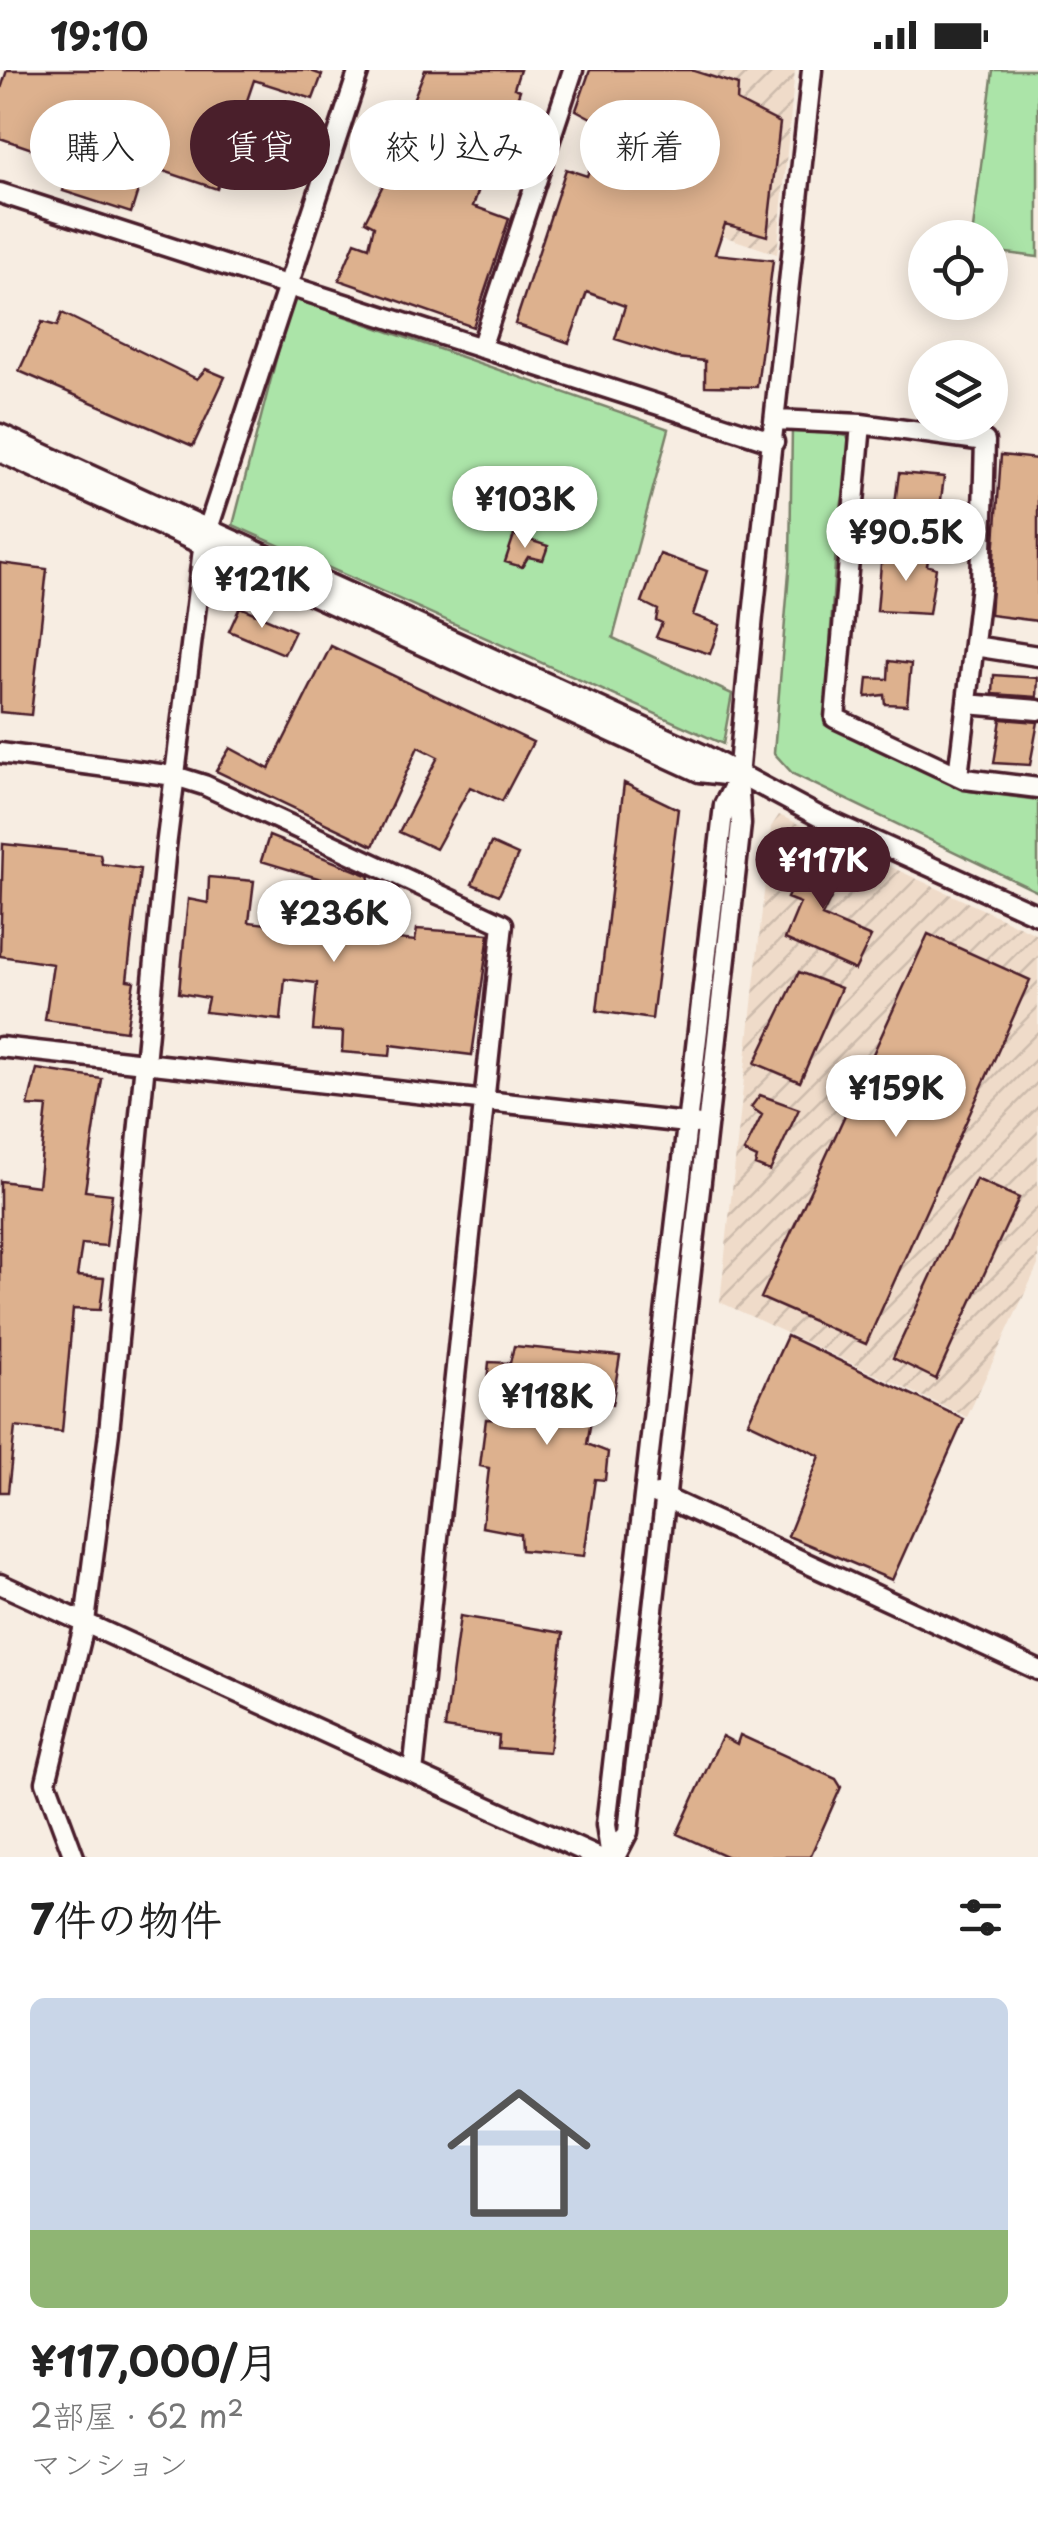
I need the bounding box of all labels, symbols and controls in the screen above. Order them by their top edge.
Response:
text: 19:10 [50,7,148,64]
chip: 購入 [30,100,170,190]
chip: 賃貸 [190,100,330,190]
chip: 絞り込み [350,100,560,190]
chip: 新着 [580,100,720,190]
map controls [908,220,1008,440]
button: locate [908,220,1008,320]
button: layers [908,340,1008,440]
pin: ¥103K [455,466,595,551]
text: ¥103K [474,474,576,522]
pin: ¥90.5K [825,499,987,584]
text: ¥90.5K [848,507,964,555]
pin: ¥121K [192,546,332,631]
text: ¥121K [214,554,310,602]
pin: ¥117K [753,827,893,912]
text: ¥117K [777,835,869,883]
pin: ¥236K [264,880,404,965]
text: ¥236K [279,888,389,936]
pin: ¥159K [826,1055,966,1140]
text: ¥159K [848,1063,944,1111]
pin: ¥118K [477,1363,617,1448]
text: ¥118K [501,1371,593,1419]
text: 7件の物件 [30,1886,222,1949]
icon: filters [953,1890,1008,1945]
icon: home [429,2063,609,2243]
text: ¥117,000/月 [30,2328,279,2391]
text: 2部屋 · 62 m² [30,2391,244,2439]
text: マンション [30,2439,189,2487]

